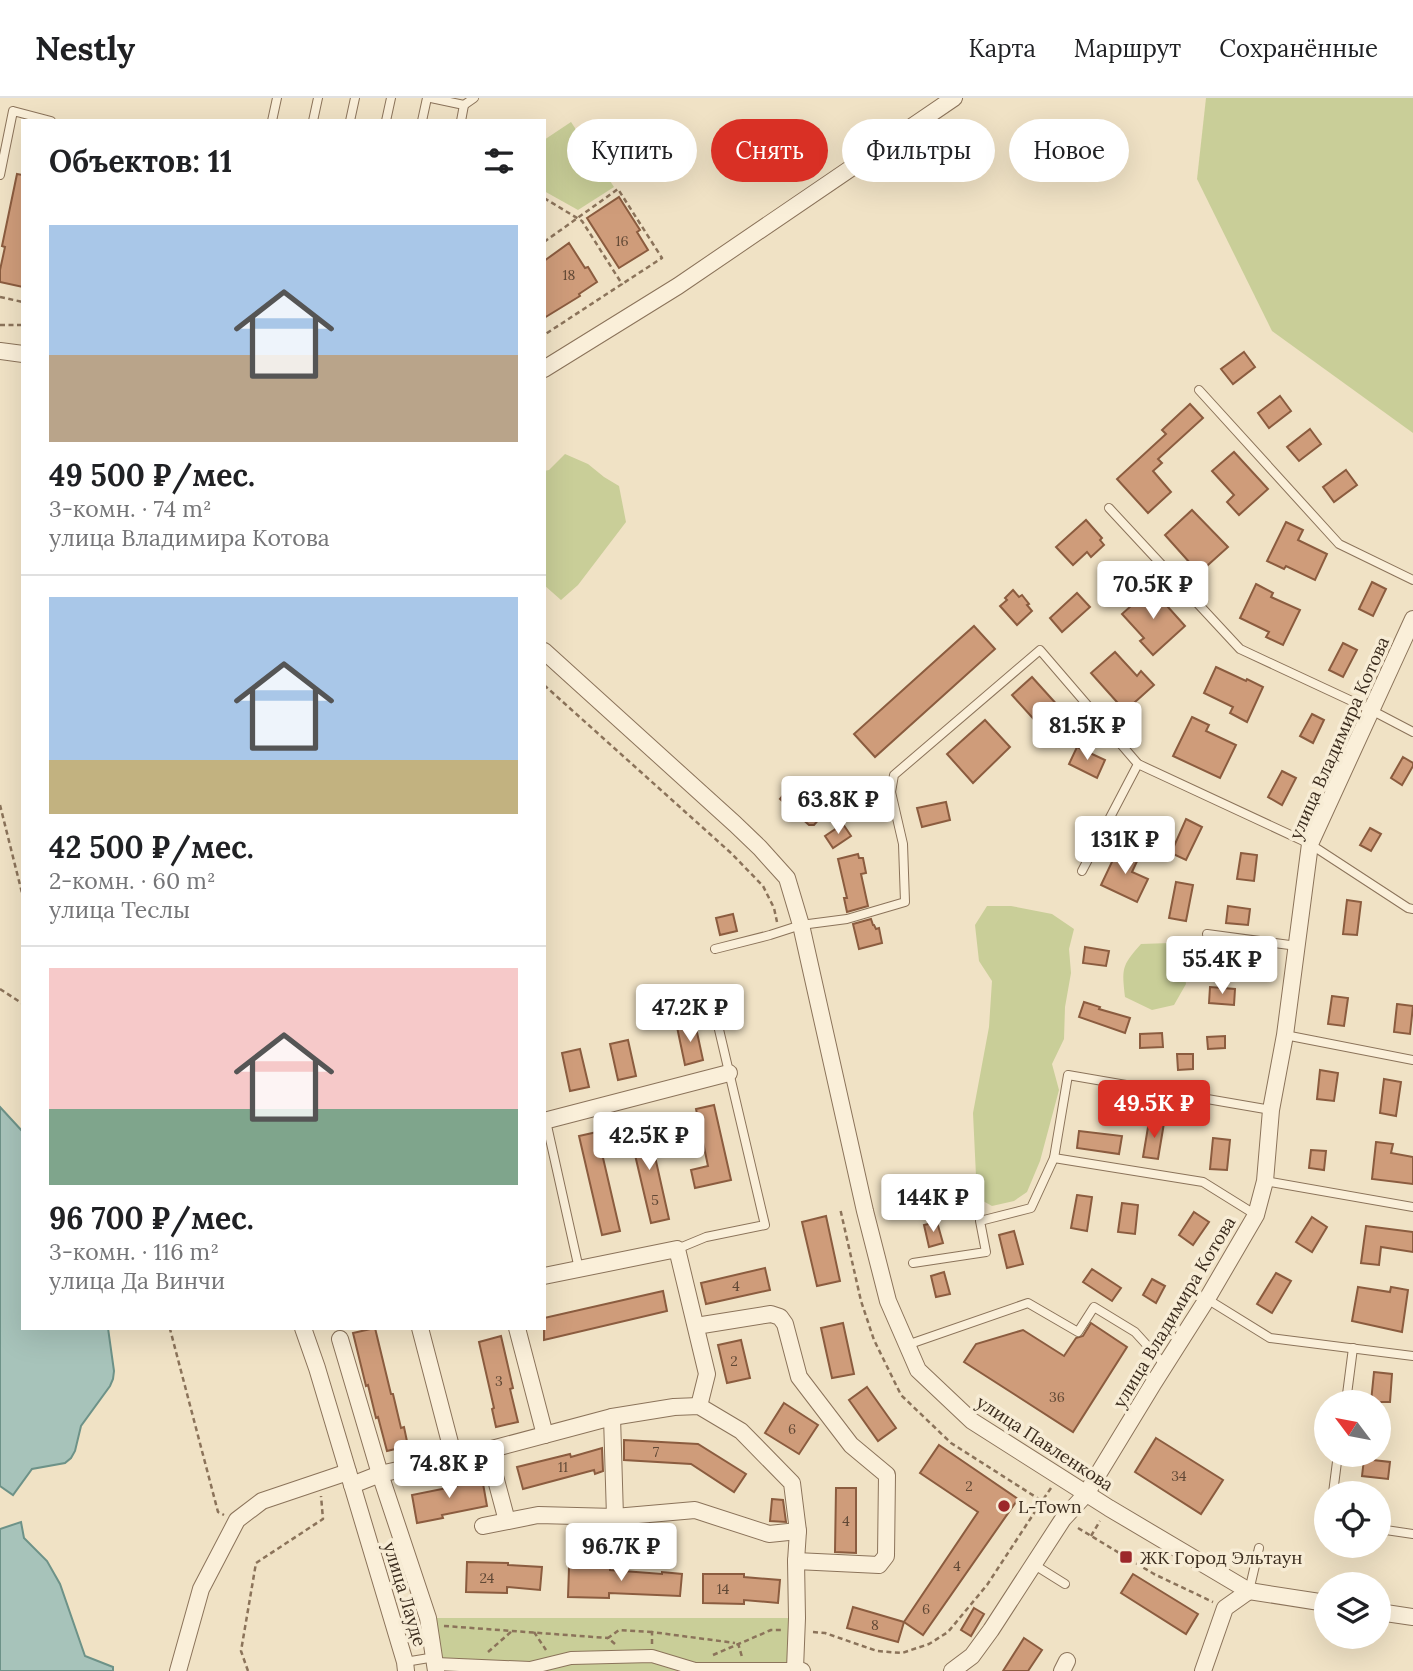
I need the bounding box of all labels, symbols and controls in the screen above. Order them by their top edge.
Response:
text: Nestly [35,27,135,69]
text: Карта [968,33,1036,64]
text: Маршрут [1074,33,1181,64]
text: Сохранённые [1219,33,1378,64]
chip: Купить [567,119,697,182]
chip: Снять [711,119,828,182]
chip: Фильтры [842,119,995,182]
chip: Новое [1009,119,1129,182]
text: Объектов: 11 [49,142,232,180]
icon: filters [480,142,518,180]
house number: 16 [615,232,629,250]
house number: 18 [563,266,576,284]
icon: home [221,271,347,397]
text: 49 500 ₽/мес. [49,456,255,494]
text: 3-комн. · 74 m² [49,494,212,523]
text: улица Владимира Котова [49,523,330,552]
pin: 70.5K ₽ [1088,561,1218,621]
text: 70.5K ₽ [1113,569,1193,598]
street label: улица Владимира Котова [1284,633,1394,843]
icon: home [221,643,347,769]
pin: 81.5K ₽ [1022,702,1152,762]
text: 81.5K ₽ [1049,710,1125,739]
pin: 63.8K ₽ [773,776,903,836]
text: 63.8K ₽ [797,784,879,813]
pin: 131K ₽ [1068,816,1182,876]
text: 131K ₽ [1091,824,1159,853]
text: 42 500 ₽/мес. [49,828,254,866]
text: 2-комн. · 60 m² [49,866,216,895]
text: улица Теслы [49,895,190,924]
pin: 55.4K ₽ [1157,936,1287,996]
text: 55.4K ₽ [1182,944,1262,973]
pin: 47.2K ₽ [625,984,755,1044]
text: 47.2K ₽ [652,992,728,1021]
icon: home [221,1014,347,1140]
pin: 49.5K ₽ [1089,1080,1219,1140]
text: 49.5K ₽ [1114,1088,1194,1117]
pin: 42.5K ₽ [584,1112,714,1172]
text: 42.5K ₽ [609,1120,689,1149]
pin: 144K ₽ [876,1174,990,1234]
text: 144K ₽ [897,1182,969,1211]
house number: 5 [651,1191,659,1209]
text: 96 700 ₽/мес. [49,1199,254,1237]
street label: улица Владимира Котова [1108,1212,1240,1412]
text: 3-комн. · 116 m² [49,1237,219,1266]
text: улица Да Винчи [49,1266,225,1295]
house number: 4 [732,1277,740,1295]
house number: 2 [730,1352,738,1370]
house number: 3 [495,1372,503,1390]
house number: 36 [1049,1388,1065,1406]
street label: улица Павленкова [972,1390,1118,1496]
north arrow [1314,1390,1391,1466]
map controls [1314,1390,1391,1649]
house number: 6 [788,1420,796,1438]
pin: 74.8K ₽ [384,1440,514,1500]
house number: 7 [653,1443,660,1461]
text: 74.8K ₽ [410,1448,488,1477]
house number: 11 [558,1458,568,1476]
house number: 34 [1171,1467,1187,1485]
house number: 2 [965,1477,973,1495]
button: locate [1314,1481,1391,1558]
place label: L-Town [1018,1495,1082,1518]
marker: L-Town [996,1498,1012,1514]
house number: 4 [842,1512,850,1530]
pin: 96.7K ₽ [556,1524,686,1583]
text: 96.7K ₽ [582,1531,660,1560]
street label: улица Лауде [378,1539,432,1649]
place label: ЖК Город Эльтаун [1140,1546,1302,1569]
marker: ЖК Город Эльтаун [1118,1549,1134,1565]
house number: 4 [953,1557,961,1575]
house number: 24 [480,1569,495,1587]
button: layers [1314,1572,1391,1649]
house number: 14 [717,1580,730,1598]
house number: 6 [922,1600,930,1618]
house number: 8 [871,1616,879,1634]

